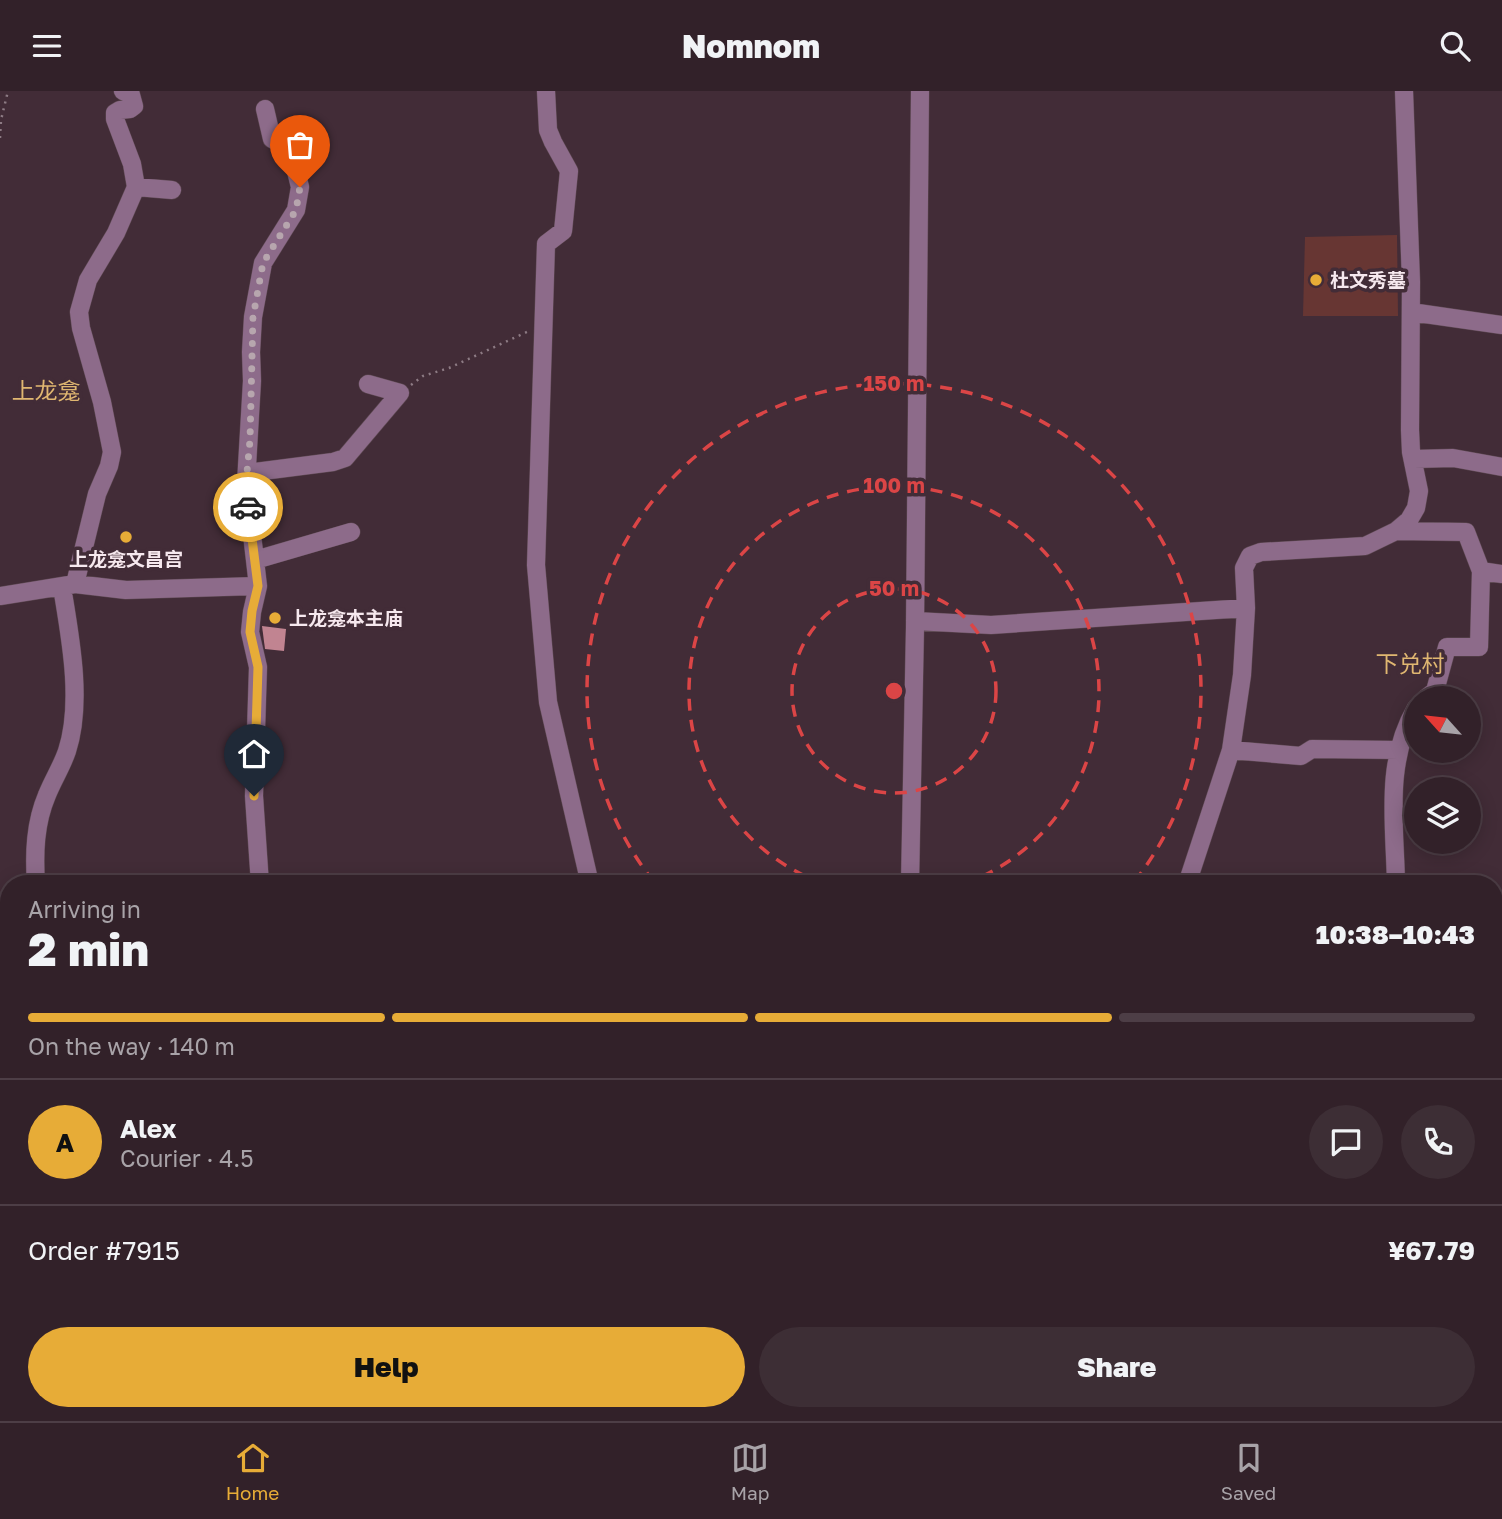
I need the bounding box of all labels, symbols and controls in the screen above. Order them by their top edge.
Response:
icon: menu [28,27,66,65]
text: Nomnom [682,27,820,65]
icon: search [1436,27,1474,65]
pin [270,115,330,187]
icon: bag [281,126,319,164]
place label: 杜文秀墓 [1330,268,1406,291]
marker: 杜文秀墓 [1308,272,1324,288]
text: 150 m [864,370,924,396]
district label: 上龙龛 [12,376,81,404]
courier [213,472,283,542]
text: 100 m [863,472,925,498]
icon: car [229,488,267,526]
marker: 上龙龛文昌宫 [118,529,134,545]
place label: 上龙龛文昌宫 [69,547,183,570]
text: 50 m [869,575,919,601]
place label: 上龙龛本主庙 [289,606,403,629]
marker: 上龙龛本主庙 [267,610,283,626]
district label: 下兑村 [1376,649,1445,677]
centre of rings [882,679,906,703]
north arrow [1404,686,1480,763]
map controls [1404,686,1481,854]
pin [224,724,284,796]
icon: home [235,735,273,773]
button: layers [1404,777,1481,854]
text: Arriving in [28,895,141,923]
text: 10:38–10:43 [1316,919,1475,950]
text: 2 min [28,921,149,976]
text: On the way · 140 m [28,1032,235,1060]
button: chat [1309,1105,1383,1179]
button: phone [1401,1105,1475,1179]
text: Alex [120,1113,177,1144]
text: A [56,1127,74,1158]
text: Courier · 4.5 [120,1144,253,1172]
text: Order #7915 [28,1235,180,1266]
text: ¥67.79 [1388,1235,1475,1266]
button: Help [28,1327,745,1407]
button: Share [759,1327,1475,1407]
tab: Home [226,1439,279,1504]
tab: Map [731,1439,769,1504]
tab: Saved [1221,1439,1276,1504]

